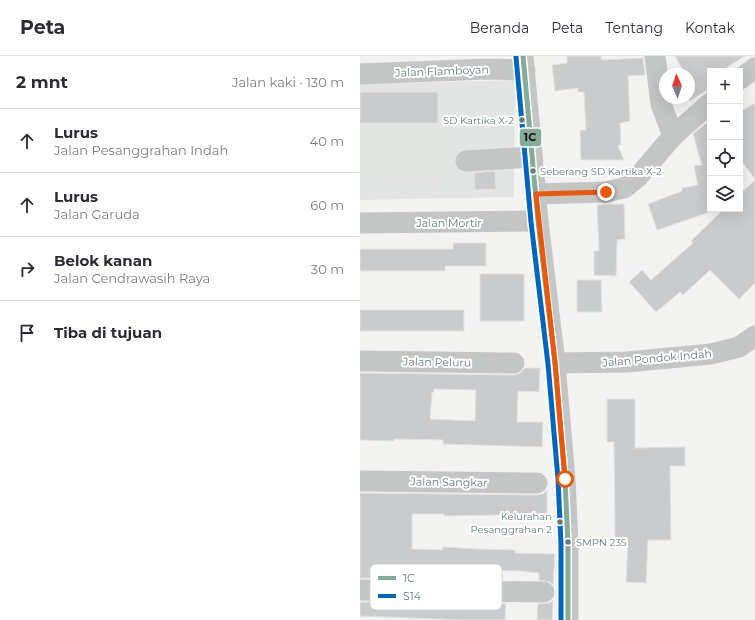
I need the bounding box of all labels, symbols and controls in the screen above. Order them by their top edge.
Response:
text: Peta [20,16,65,39]
text: Beranda [470,19,529,37]
text: Peta [551,19,583,37]
text: Tentang [605,19,663,37]
text: Kontak [685,19,735,37]
street label: Jalan Flamboyan [394,62,489,80]
north arrow [659,68,695,104]
map controls [707,68,743,212]
button: + [707,68,743,104]
text: 2 mnt [16,72,68,92]
text: Jalan kaki · 130 m [232,74,344,90]
button: − [707,104,743,140]
place label: SD Kartika X-2 [443,114,514,127]
marker: SD Kartika X-2 [517,115,527,125]
text: Lurus [54,123,98,142]
line badge: 1C [519,128,542,147]
icon: ahead [16,130,38,152]
text: 1C [524,130,536,144]
text: 40 m [310,133,344,149]
button: locate [707,140,743,176]
text: Jalan Pesanggrahan Indah [54,142,228,158]
place label: Seberang SD Kartika X-2 [540,165,662,178]
marker: Seberang SD Kartika X-2 [528,166,538,176]
button: layers [707,176,743,212]
route end [597,183,615,201]
text: Lurus [54,187,98,206]
icon: ahead [16,194,38,216]
text: 60 m [310,197,344,213]
text: Jalan Garuda [54,206,140,222]
street label: Jalan Mortir [415,216,482,230]
text: Belok kanan [54,251,152,270]
icon: right [16,258,38,280]
text: 30 m [311,261,344,277]
text: Jalan Cendrawasih Raya [54,270,210,286]
icon: arrive [16,322,38,344]
text: Tiba di tujuan [54,323,162,342]
street label: Jalan Pondok Indah [601,346,712,370]
street label: Jalan Peluru [402,354,471,370]
route start [556,470,574,488]
street label: Jalan Sangkar [409,474,488,490]
place label: Kelurahan Pesanggrahan 2 [470,510,552,536]
marker: Kelurahan Pesanggrahan 2 [555,517,565,527]
place label: SMPN 235 [576,536,627,549]
marker: SMPN 235 [563,537,573,547]
legend [370,564,502,610]
text: 1C [403,571,415,585]
text: S14 [403,589,422,603]

